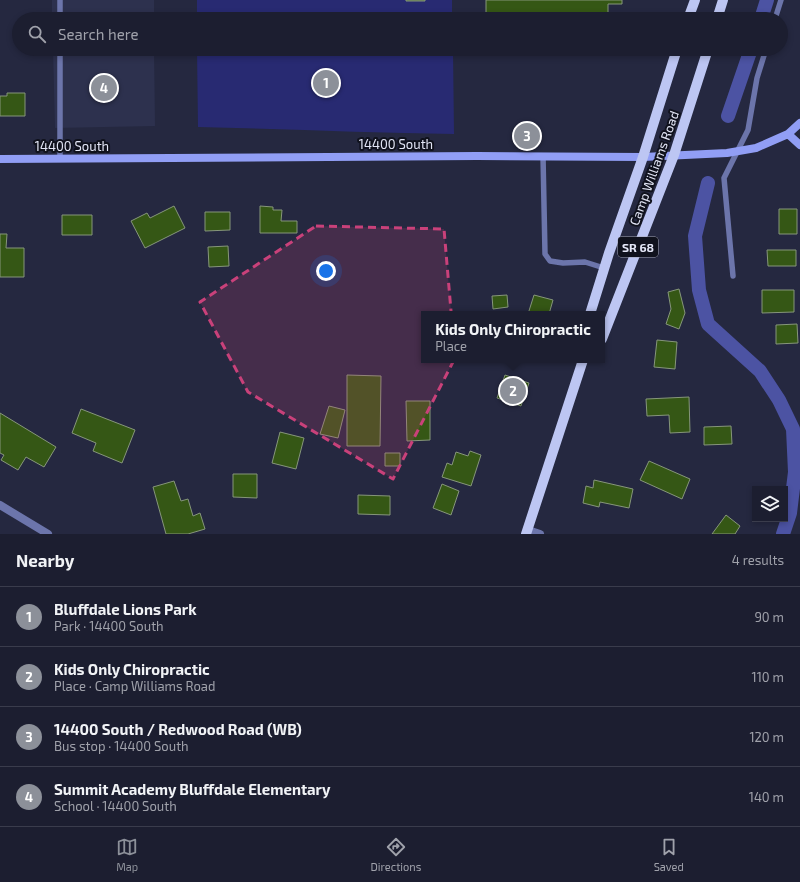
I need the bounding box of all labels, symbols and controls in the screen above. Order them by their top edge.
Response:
search box [12,12,788,56]
icon: search [26,23,48,45]
text: Search here [58,25,139,43]
pin: 1 [313,68,339,98]
pin: 4 [91,73,117,103]
street label: Camp Williams Road [626,109,682,227]
pin: 3 [514,121,540,151]
street label: 14400 South [359,136,433,152]
street label: 14400 South [35,138,109,154]
road number: SR 68 [618,237,658,257]
your location [316,261,336,281]
popup [421,311,605,363]
text: Kids Only Chiropractic [435,320,591,338]
text: Place [435,338,467,354]
pin: 2 [500,376,526,406]
map controls [752,486,788,522]
button: layers [752,486,788,522]
text: Nearby [16,550,74,570]
text: 4 results [732,552,784,568]
text: Bluffdale Lions Park [54,600,197,618]
text: 1 [26,609,32,625]
text: 90 m [754,609,784,625]
text: Park · 14400 South [54,618,164,634]
text: Kids Only Chiropractic [54,660,210,678]
text: 2 [25,669,33,685]
text: 110 m [752,669,784,685]
text: Place · Camp Williams Road [54,678,215,694]
text: 14400 South / Redwood Road (WB) [54,720,302,738]
text: 3 [25,729,33,745]
text: 120 m [749,729,784,745]
text: Bus stop · 14400 South [54,738,189,754]
text: Summit Academy Bluffdale Elementary [54,780,331,798]
text: 4 [25,789,33,805]
text: 140 m [749,789,784,805]
text: School · 14400 South [54,798,177,814]
tab: Map [116,836,138,873]
tab: Directions [371,836,421,873]
tab: Saved [654,836,684,873]

